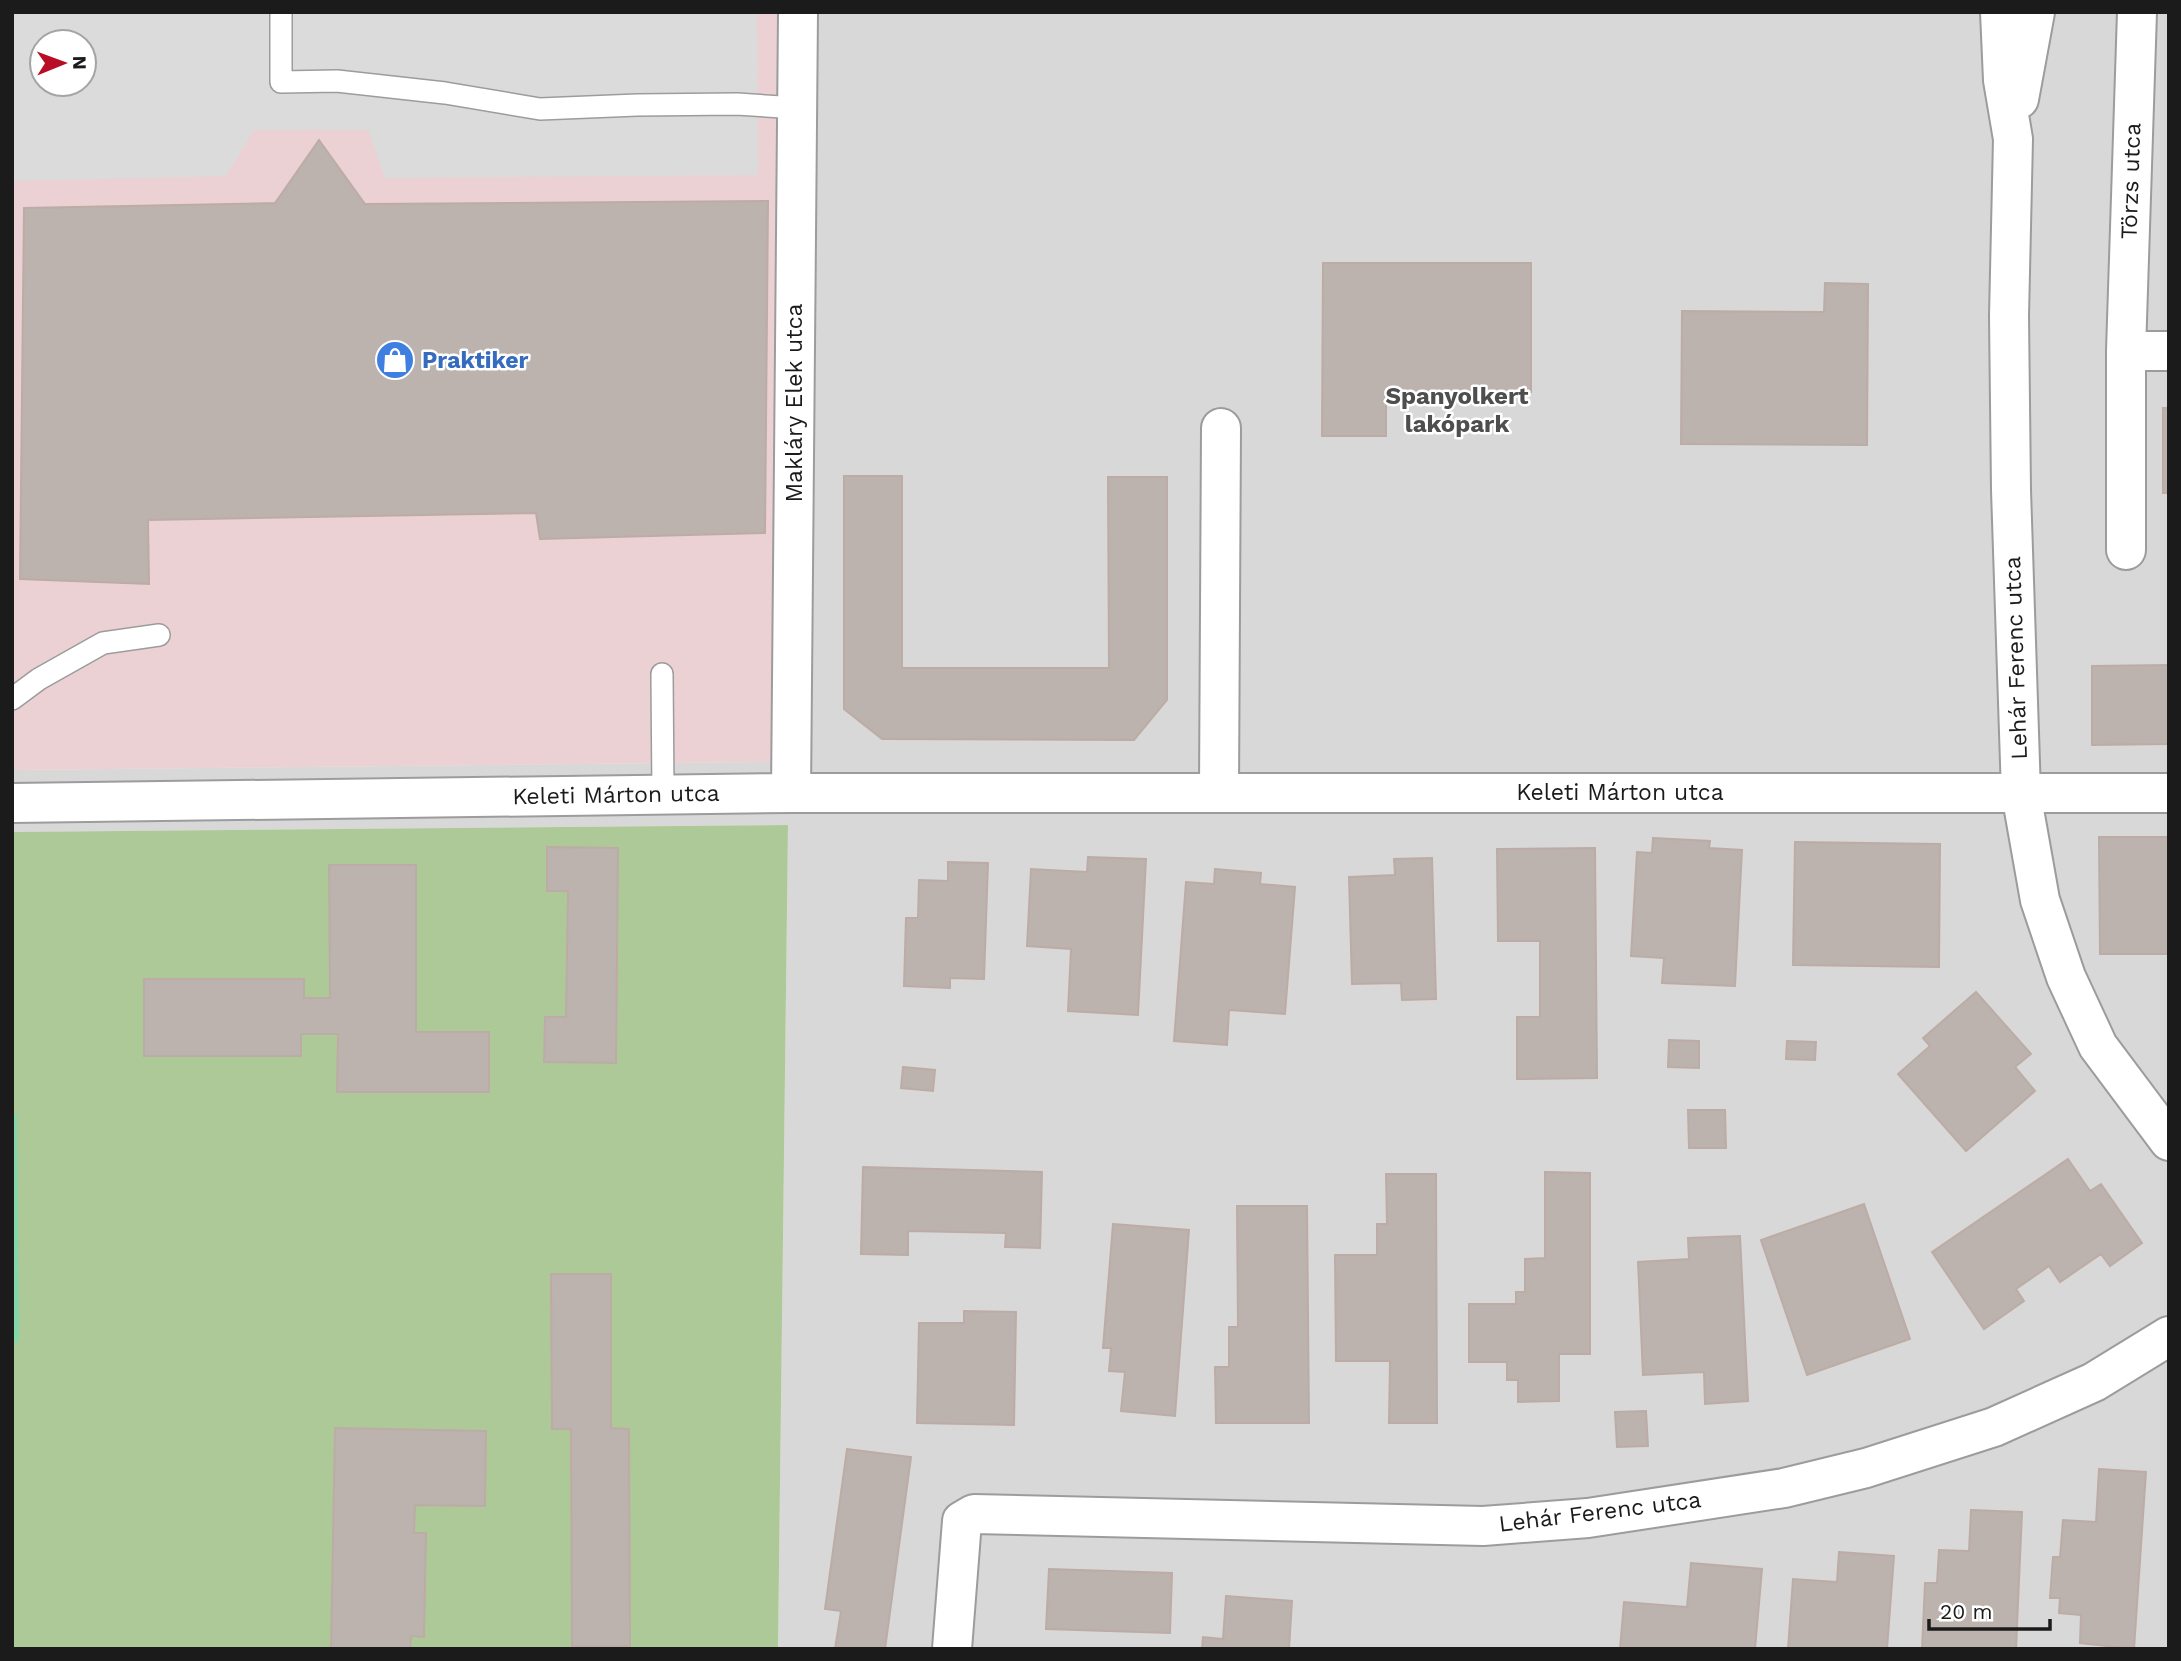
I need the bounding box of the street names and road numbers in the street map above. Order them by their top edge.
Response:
street label: Törzs utca [2115,122,2147,240]
street label: Makláry Elek utca [781,303,808,503]
street label: Lehár Ferenc utca [1999,556,2033,760]
street label: Keleti Márton utca [1516,779,1724,806]
street label: Keleti Márton utca [512,780,720,810]
street label: Lehár Ferenc utca [1497,1486,1703,1538]

